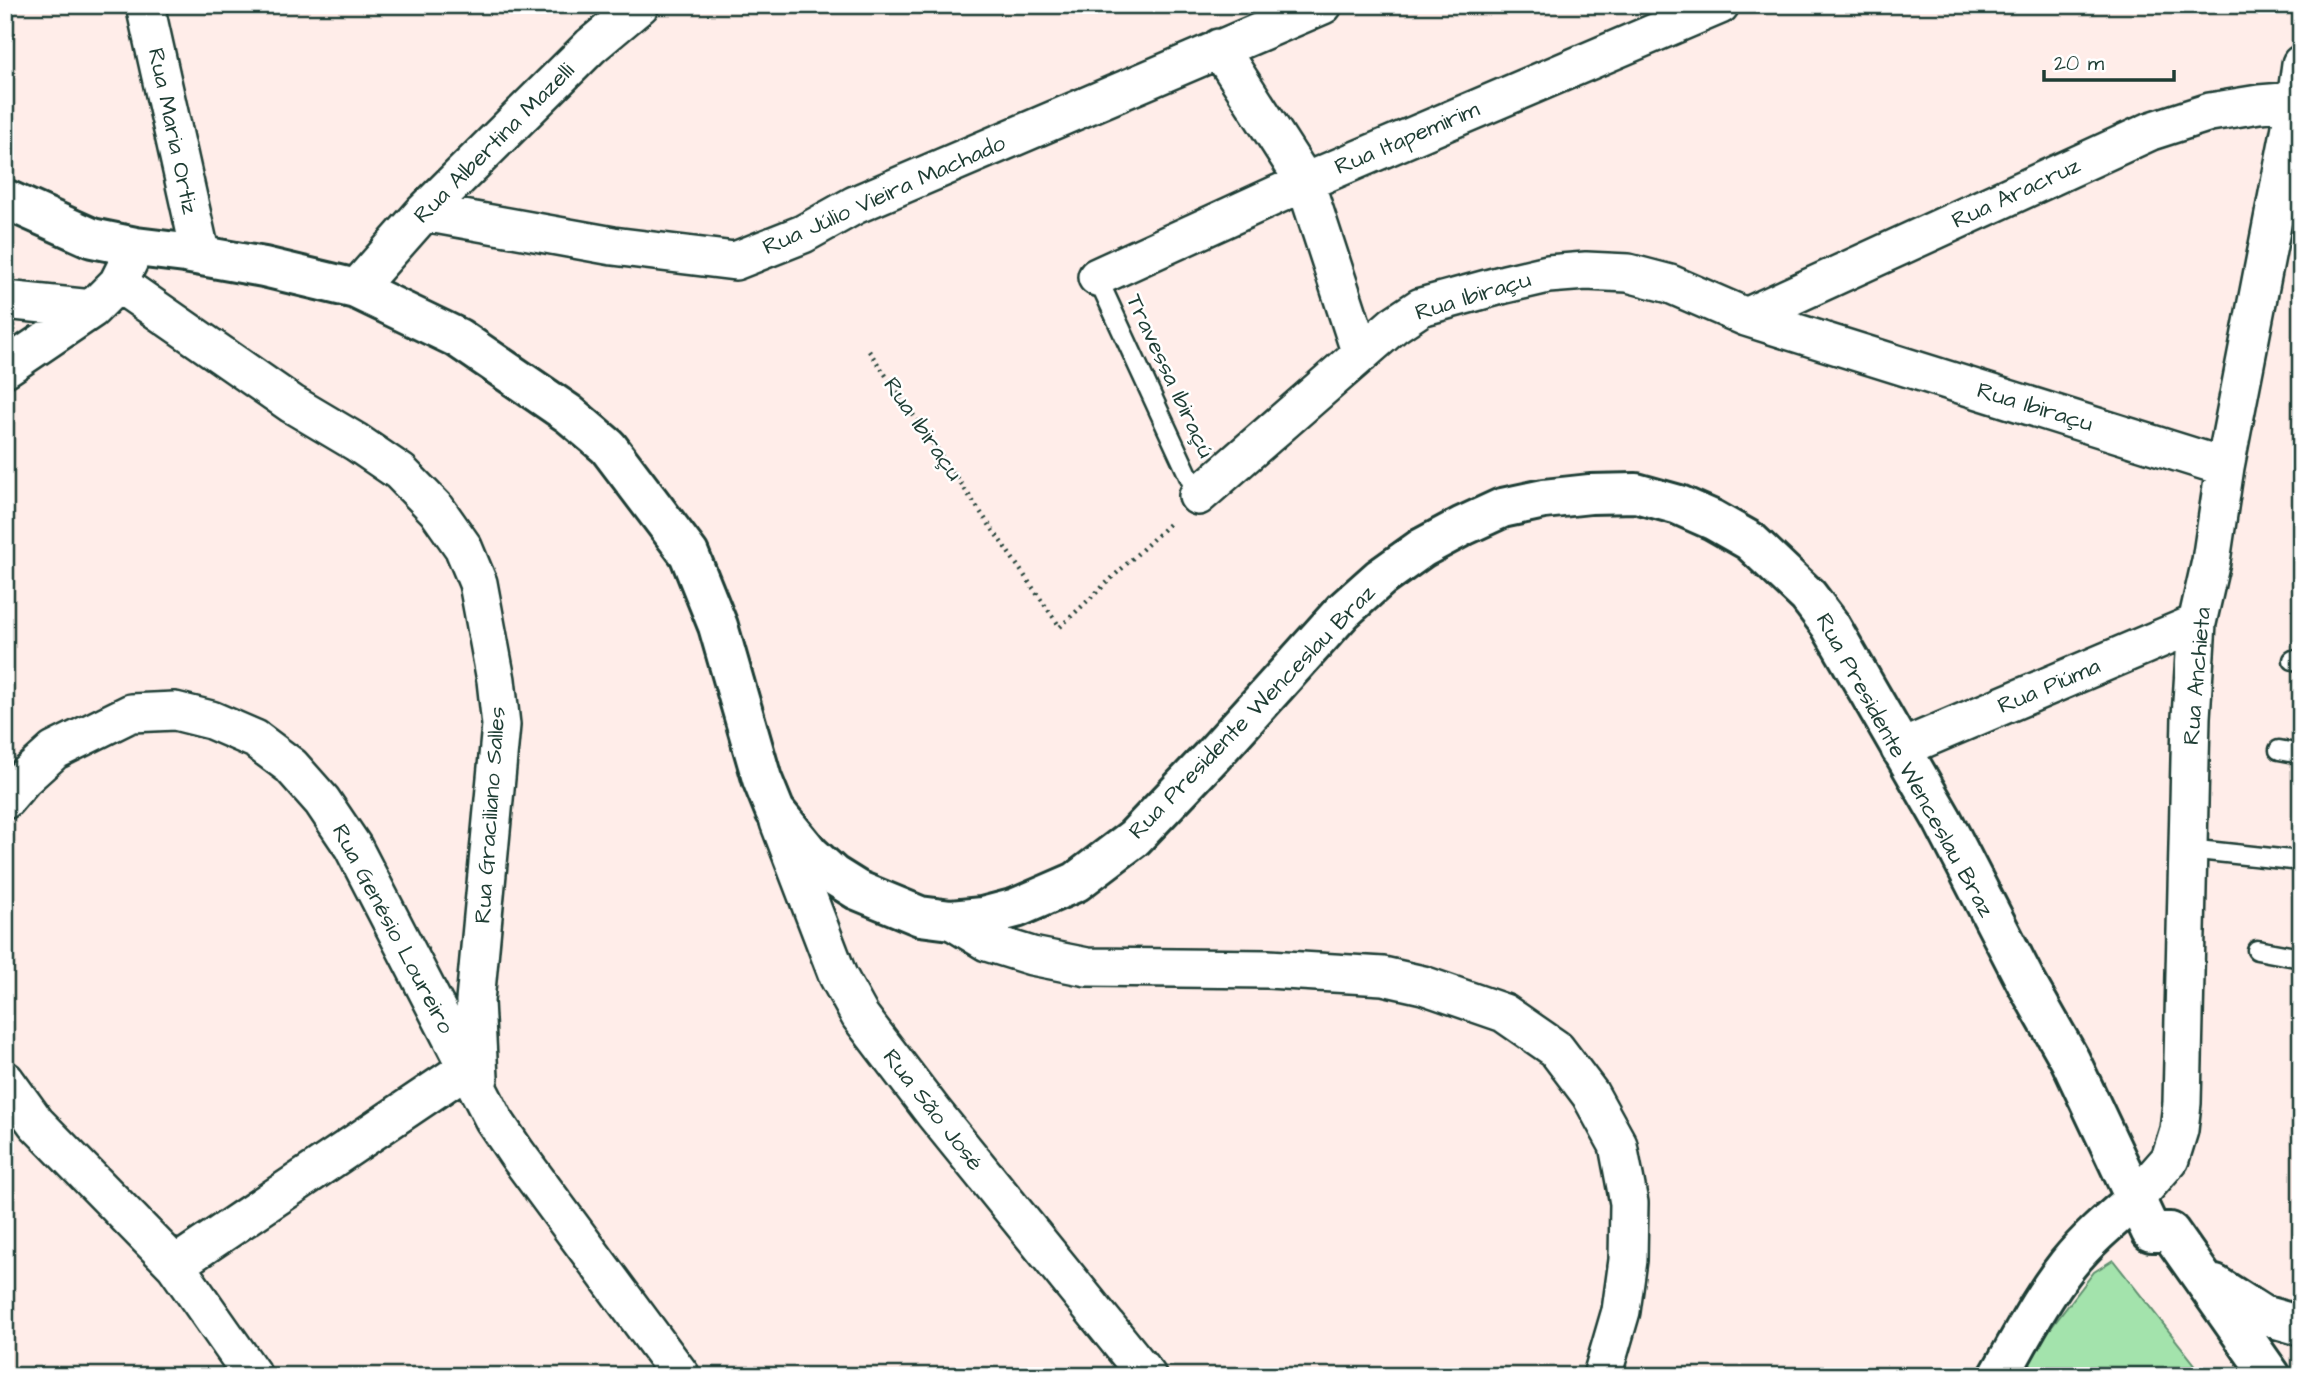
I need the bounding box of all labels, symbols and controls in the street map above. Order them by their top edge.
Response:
scale bar [2044,38,2173,82]
street label: Rua Maria Ortiz [140,45,206,218]
text: 20 m [2054,49,2105,78]
street label: Rua Albertina Mazelli [406,55,582,231]
street label: Rua Itapemirim [1330,93,1484,183]
street label: Rua Júlio Vieira Machado [758,127,1011,263]
street label: Rua Aracruz [1947,149,2086,237]
street label: Rua Ibiraçu [1411,263,1535,329]
street label: Travessa Ibiraçú [1118,289,1222,463]
street label: Rua Ibiraçu [876,371,970,487]
street label: Rua Ibiraçu [1973,374,2097,440]
street label: Rua Presidente Wenceslau Braz [1121,577,1383,846]
street label: Rua Anchieta [2175,606,2219,746]
street label: Rua Presidente Wenceslau Braz [1808,607,2002,923]
street label: Rua Piúma [1993,650,2105,722]
street label: Rua Graciliano Salles [466,705,514,925]
street label: Rua Genésio Loureiro [324,819,462,1040]
street label: Rua São José [875,1042,991,1178]

